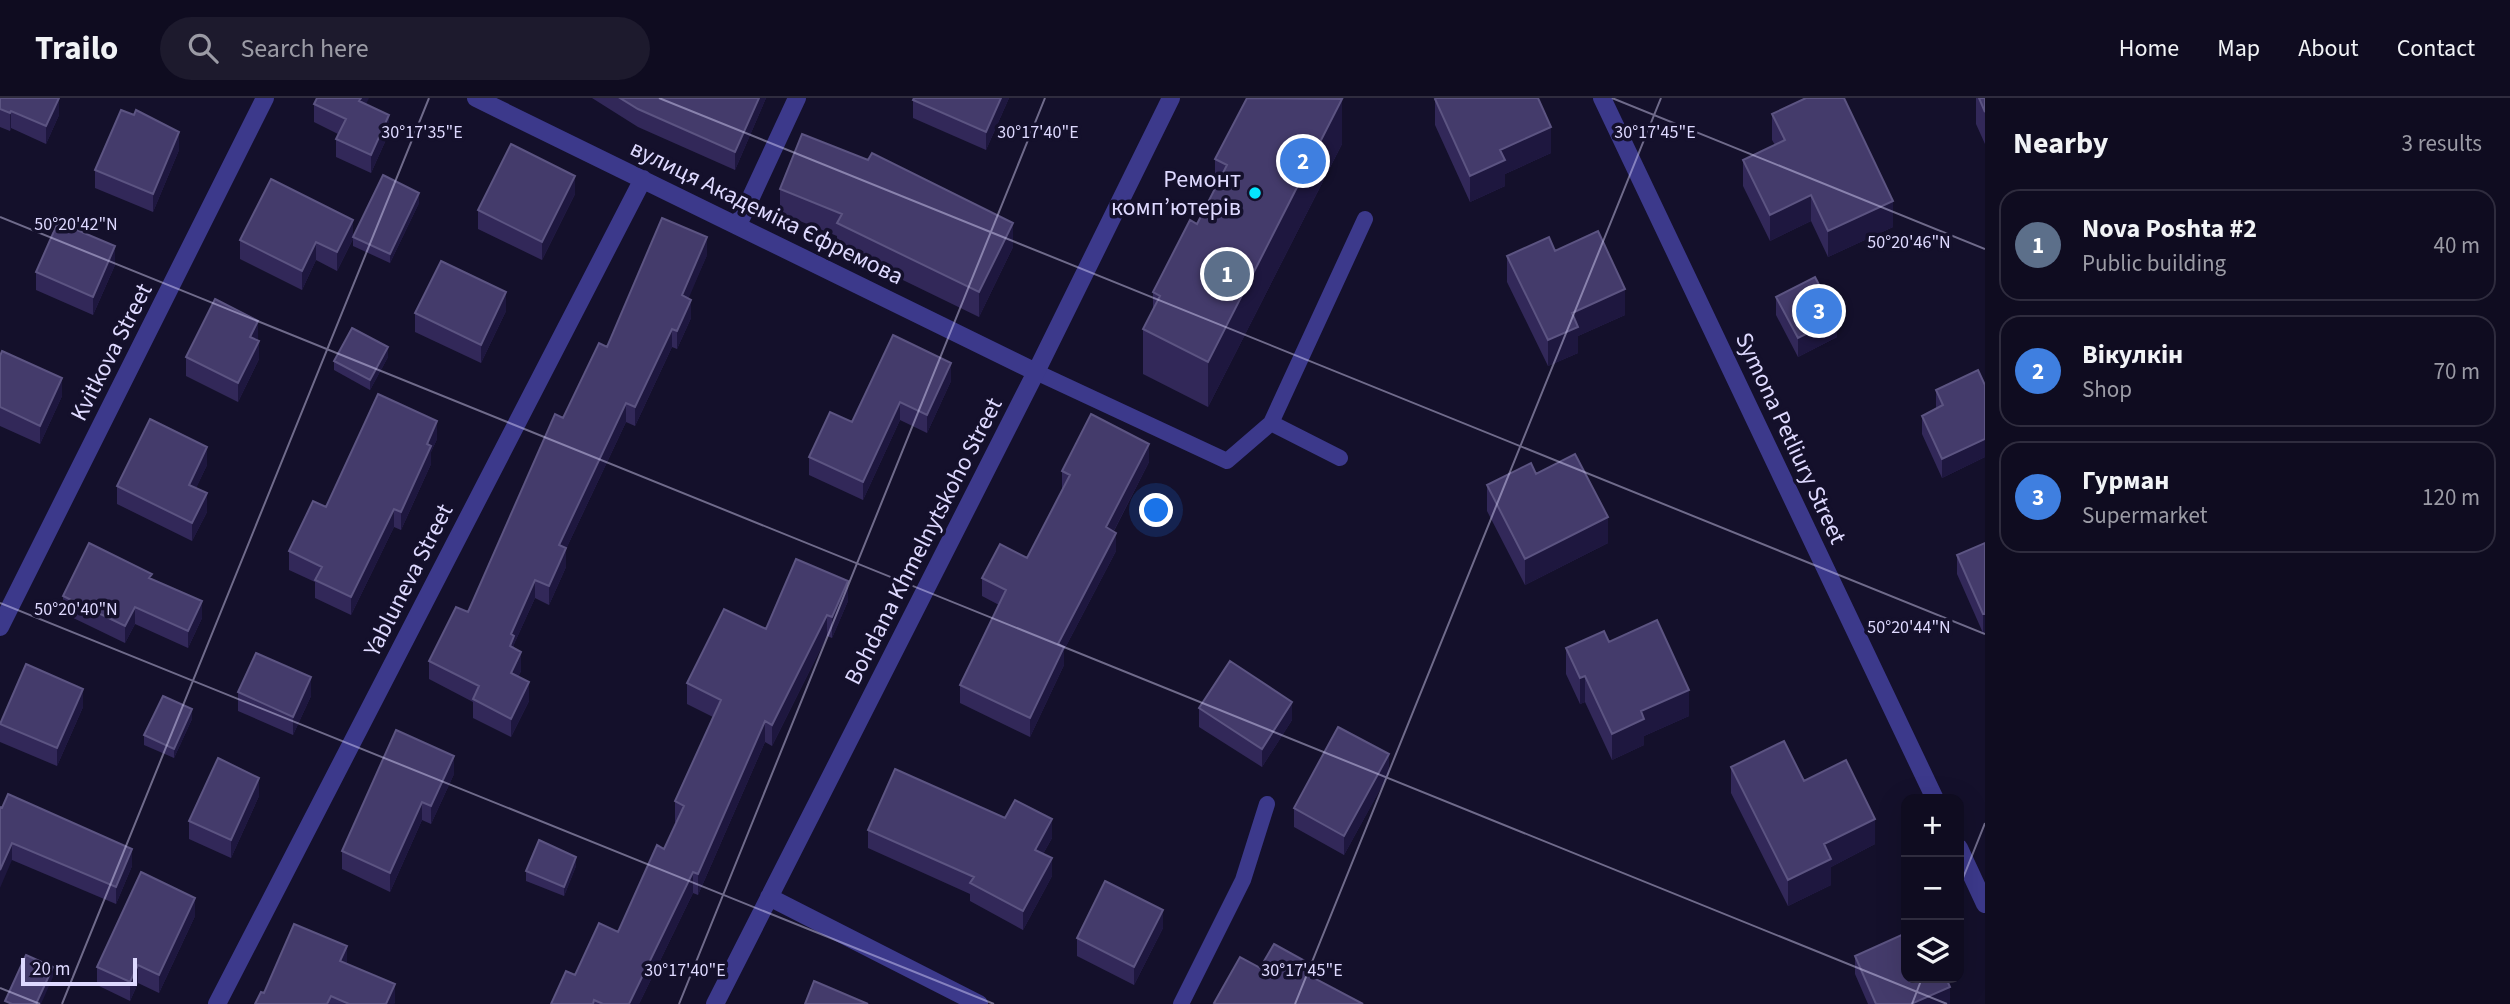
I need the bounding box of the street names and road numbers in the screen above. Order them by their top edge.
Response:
street label: вулиця Академіка Єфремова [624,131,909,294]
street label: Kvitkova Street [62,277,161,427]
street label: Symona Petliury Street [1726,327,1855,550]
street label: Bohdana Khmelnytskoho Street [836,392,1011,691]
street label: Yabluneva Street [354,498,462,664]

